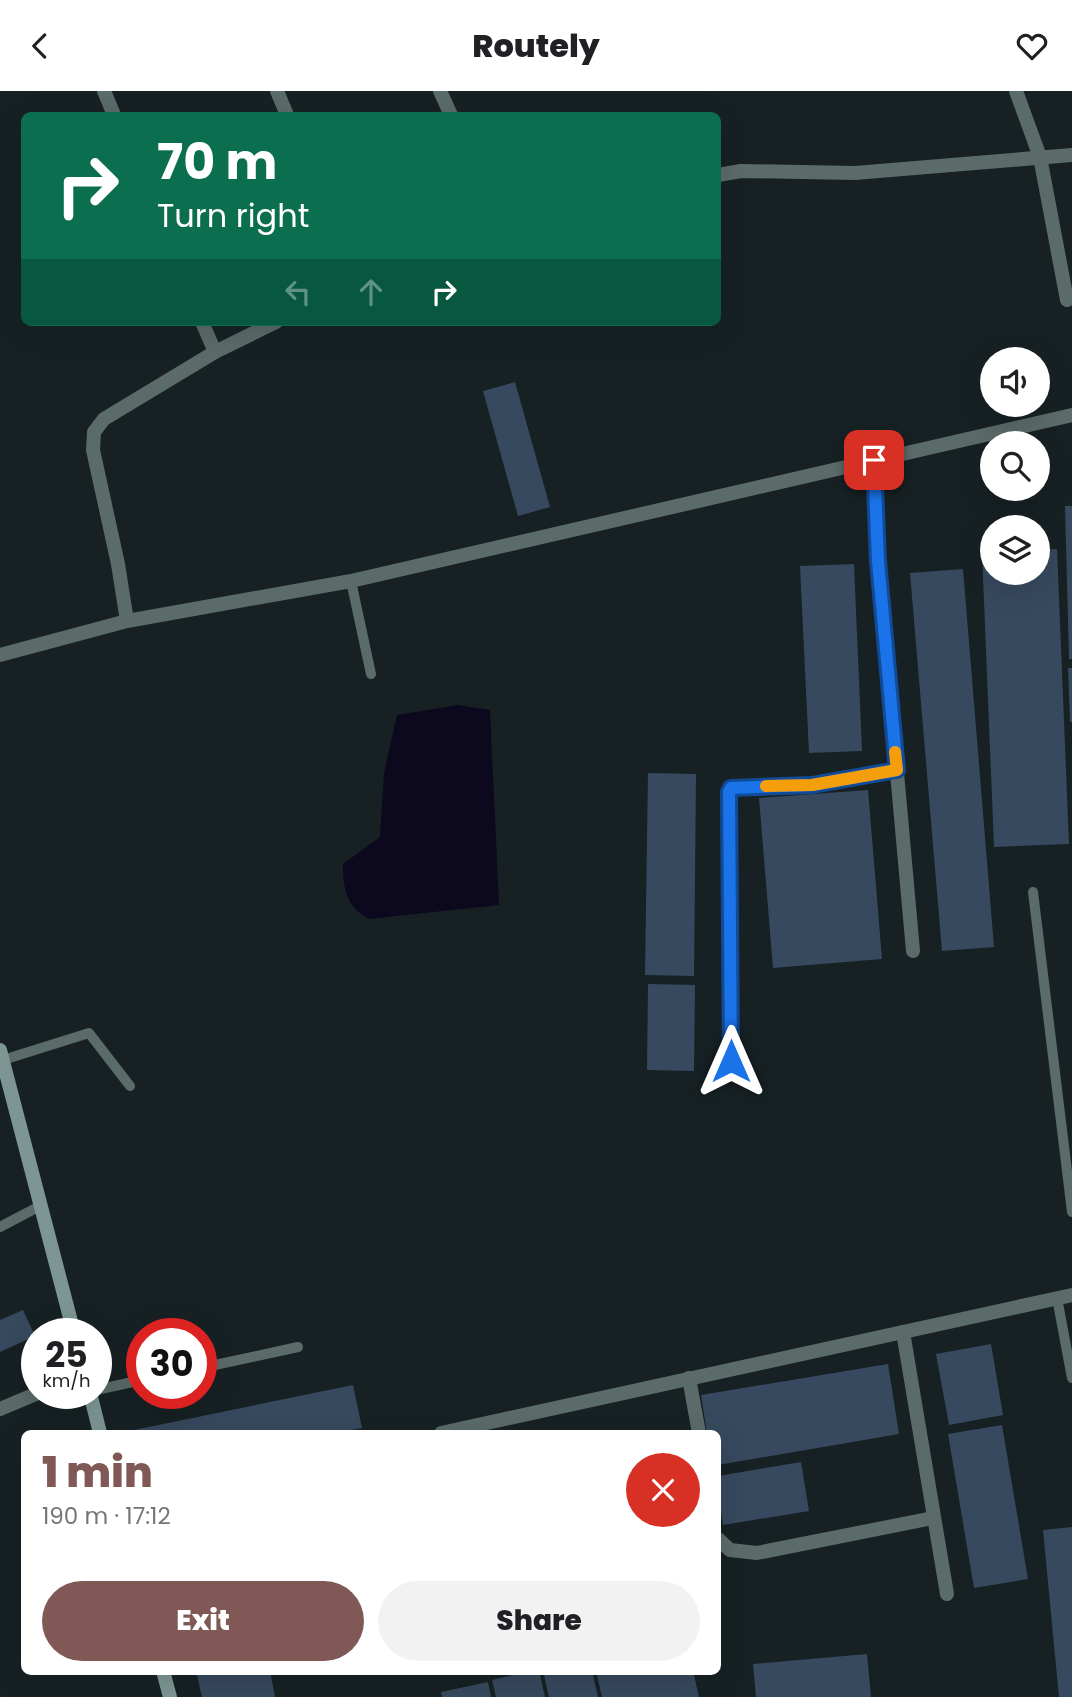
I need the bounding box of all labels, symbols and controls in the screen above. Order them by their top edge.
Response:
text: Routely [472,23,600,68]
icon: back [21,27,59,65]
icon: heart [1013,27,1051,65]
text: 70 m [157,128,277,196]
icon: right [42,140,133,231]
text: Turn right [157,193,309,238]
icon: left [279,273,317,311]
icon: ahead [352,273,390,311]
icon: right [425,273,463,311]
map controls [980,347,1050,585]
button: sound [980,347,1050,417]
pin [844,430,904,490]
button: search [980,431,1050,501]
icon: arrive [855,441,893,479]
button: layers [980,515,1050,585]
position arrow [694,1024,768,1098]
speed limit sign: 30 [126,1318,217,1409]
text: 25 [45,1330,88,1379]
text: km/h [43,1368,90,1393]
text: 1 min [42,1443,153,1502]
button: close [626,1453,700,1527]
text: 190 m · 17:12 [42,1500,171,1532]
button: Exit [42,1581,364,1661]
button: Share [378,1581,700,1661]

